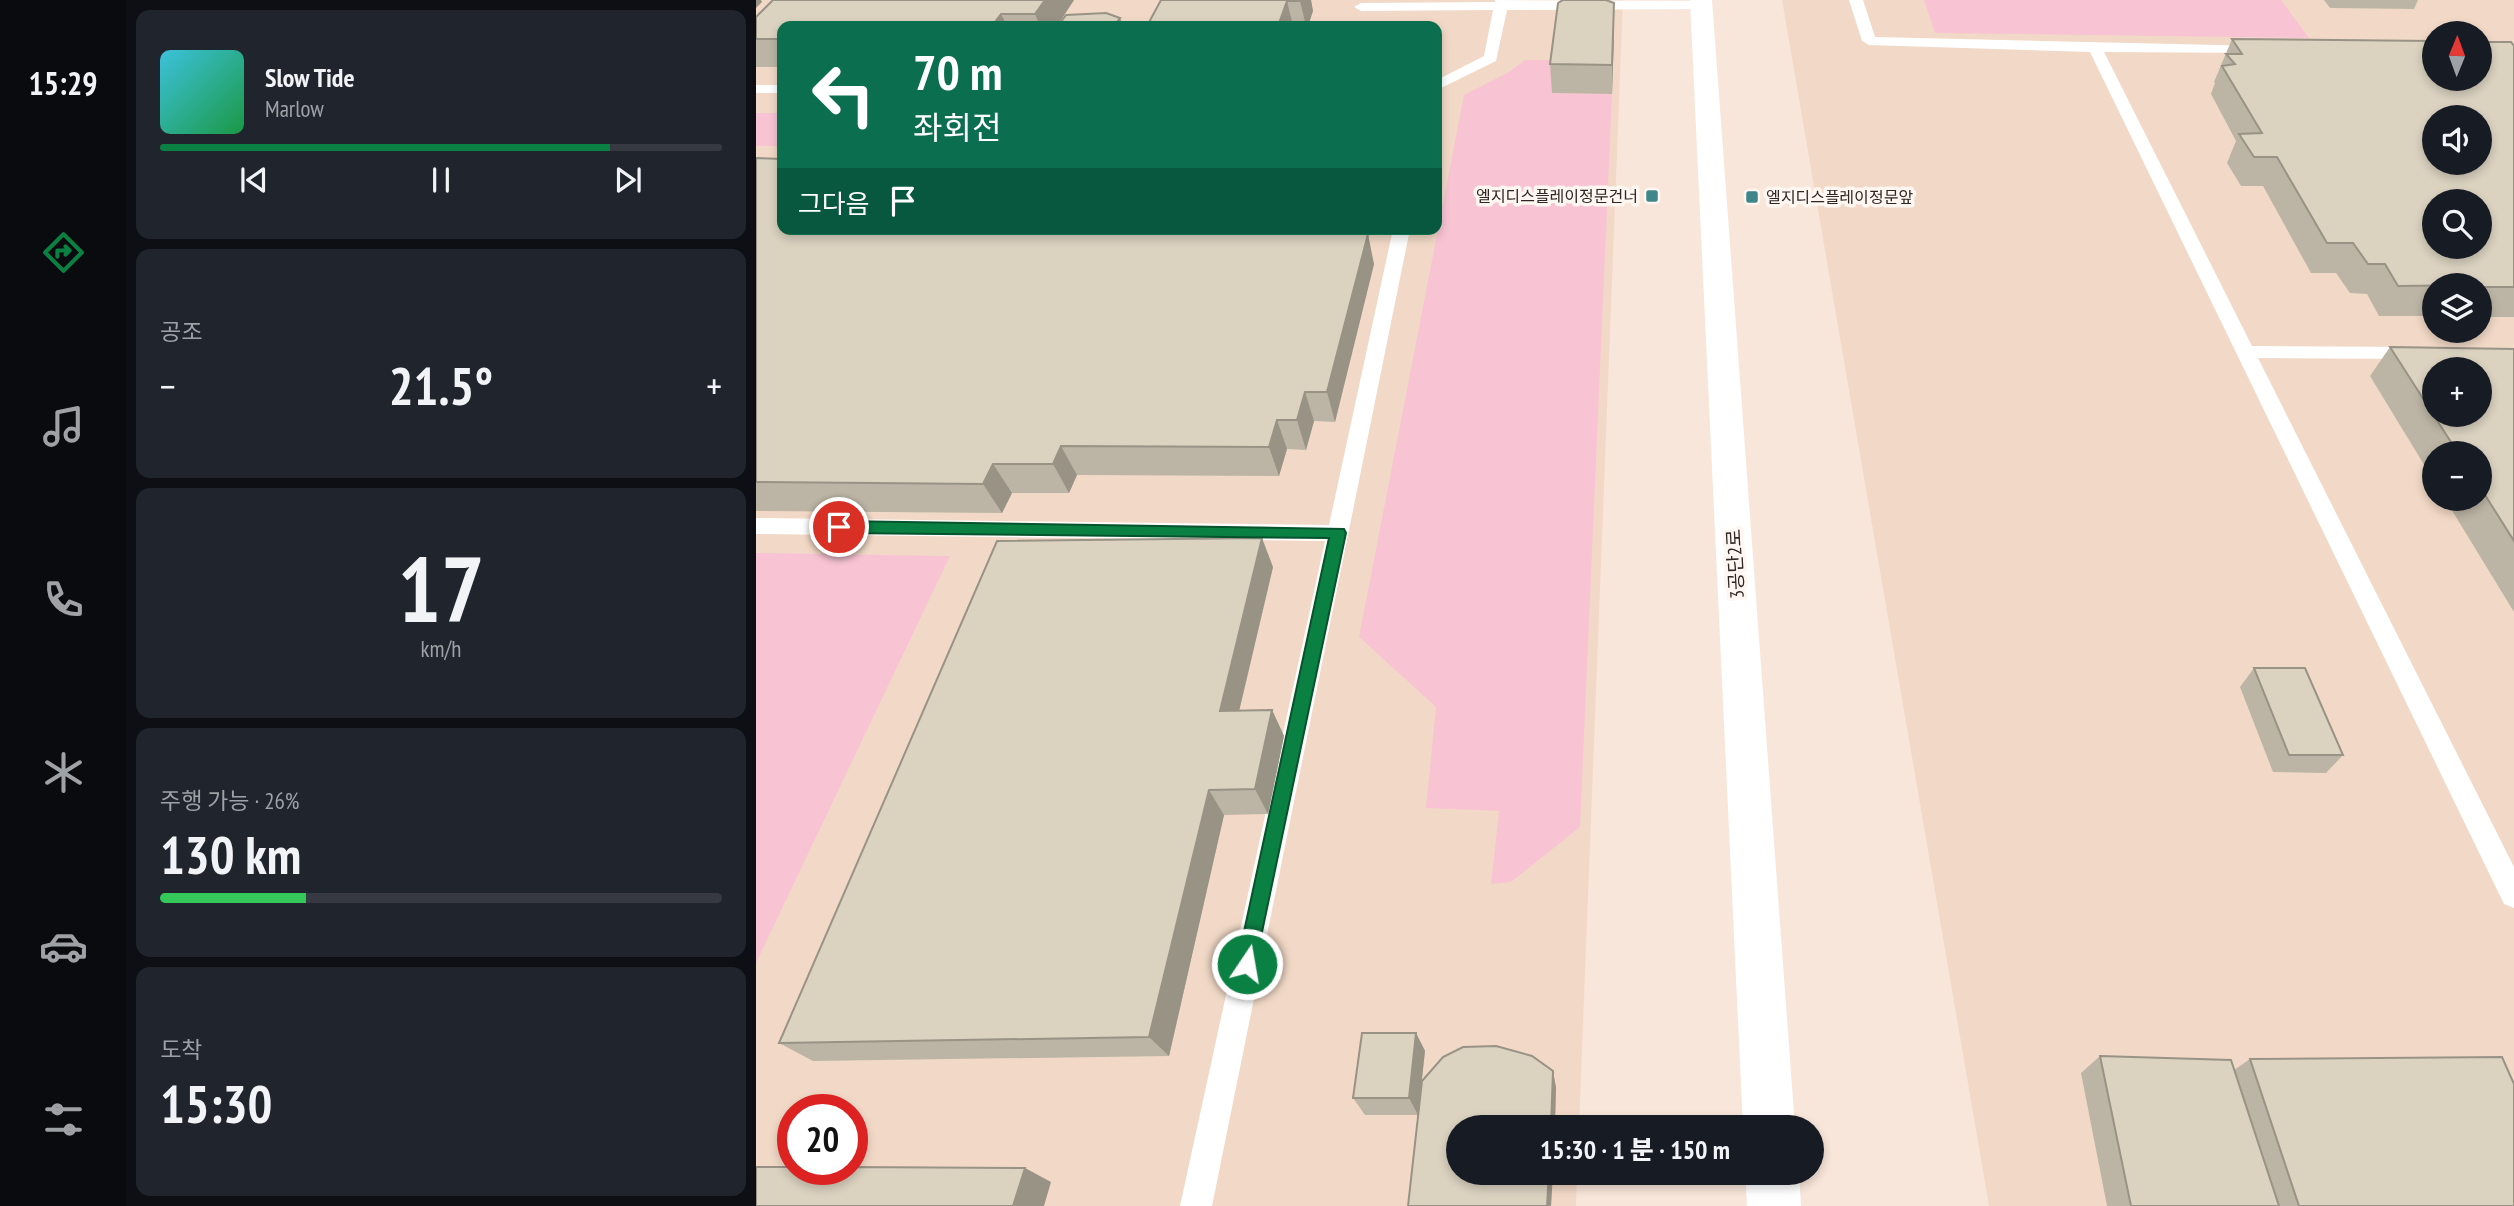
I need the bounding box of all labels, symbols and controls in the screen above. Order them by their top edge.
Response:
north arrow [2422,21,2492,91]
map controls [2422,21,2492,511]
text: 70 m [913,40,1002,104]
icon: left [798,49,889,140]
text: Slow Tide [265,61,355,94]
text: 15:29 [28,62,98,104]
text: Marlow [265,94,324,123]
button: sound [2422,105,2492,175]
text: 좌회전 [913,106,1001,148]
icon: previous [235,161,273,199]
icon: pause [422,161,460,199]
icon: next [609,161,647,199]
icon: arrive [884,182,922,220]
place label: 엘지디스플레이정문건너 [1476,186,1638,206]
text: 그다음 [798,187,870,220]
place label: 엘지디스플레이정문앞 [1766,187,1913,207]
marker: 엘지디스플레이정문건너 [1644,188,1660,204]
marker: 엘지디스플레이정문앞 [1744,189,1760,205]
button: search [2422,189,2492,259]
icon: directions [39,228,88,277]
button: layers [2422,273,2492,343]
text: 공조 [160,317,202,346]
text: 21.5° [389,352,493,419]
button: + [2422,357,2492,427]
text: − [160,361,176,410]
text: + [706,361,722,410]
icon: music [39,402,88,451]
button: − [2422,441,2492,511]
pin [809,497,869,557]
icon: arrive [820,508,858,546]
text: 17 [398,529,485,647]
street label: 3공단2로 [1721,529,1749,599]
icon: phone [39,575,88,624]
text: km/h [421,634,461,663]
icon: climate [39,748,88,797]
text: 주행 가능 · 26% [160,786,300,815]
text: 130 km [160,821,301,888]
icon: car [39,922,88,971]
position arrow [1210,927,1284,1001]
text: 도착 [160,1035,202,1064]
text: 15:30 [160,1070,272,1137]
speed limit sign: 20 [777,1094,868,1185]
icon: filters [39,1095,88,1144]
text: 15:30 · 1 분 · 150 m [1540,1133,1730,1166]

